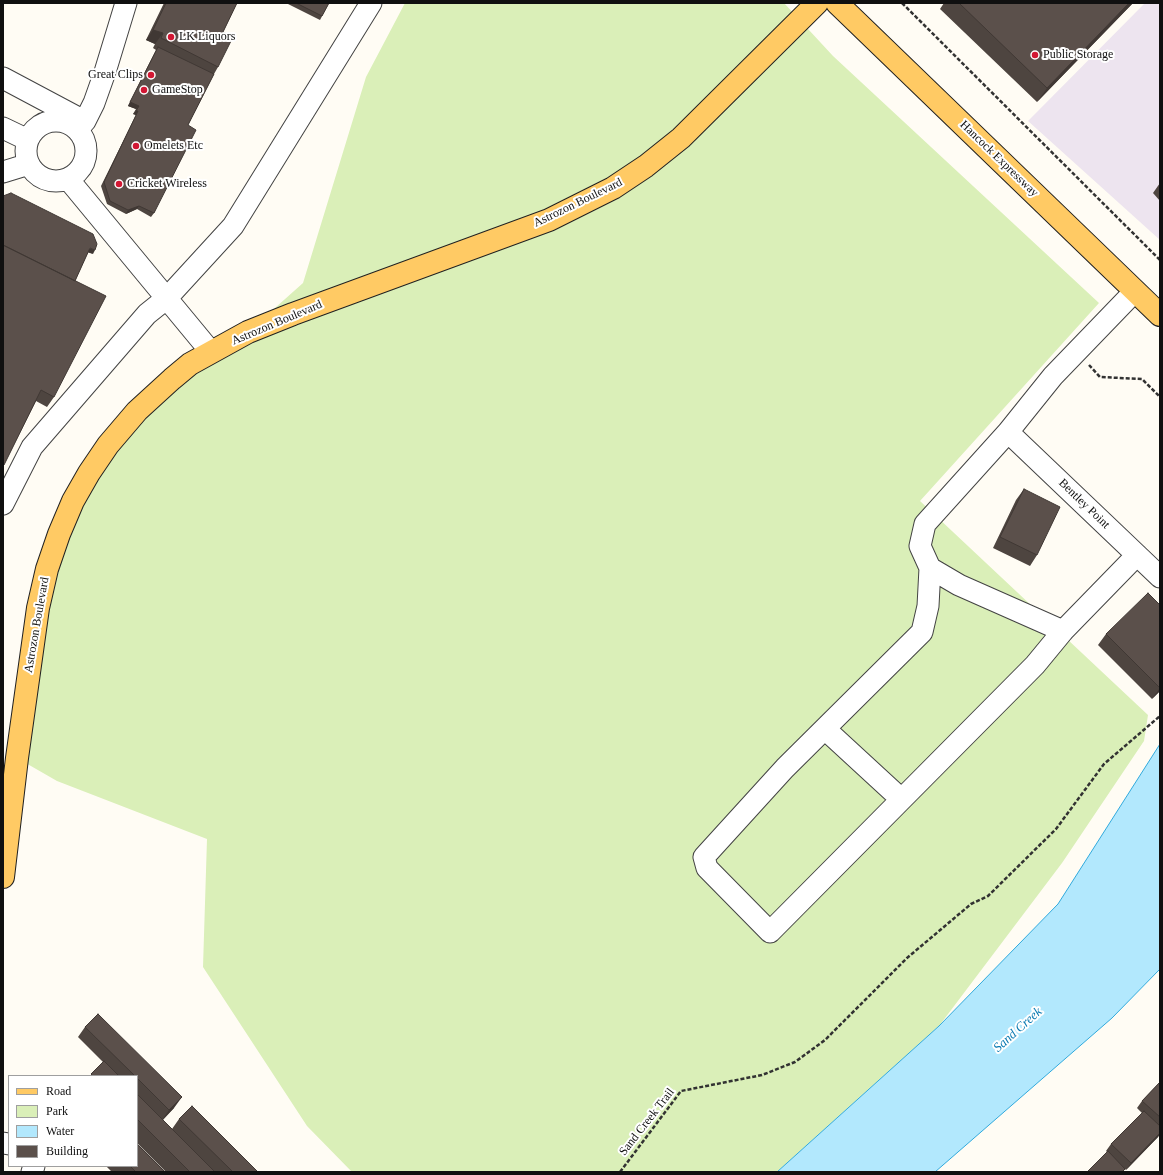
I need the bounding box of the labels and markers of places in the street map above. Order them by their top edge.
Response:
place label: LK Liquors [179,30,235,44]
marker: LK Liquors [166,32,176,42]
place label: Public Storage [1043,48,1113,62]
marker: Public Storage [1030,50,1040,60]
place label: Great Clips [88,68,143,82]
marker: Great Clips [146,70,156,80]
place label: GameStop [152,83,203,97]
marker: GameStop [139,85,149,95]
place label: Omelets Etc [144,139,203,153]
marker: Omelets Etc [131,141,141,151]
place label: Cricket Wireless [127,177,207,191]
marker: Cricket Wireless [114,179,124,189]

